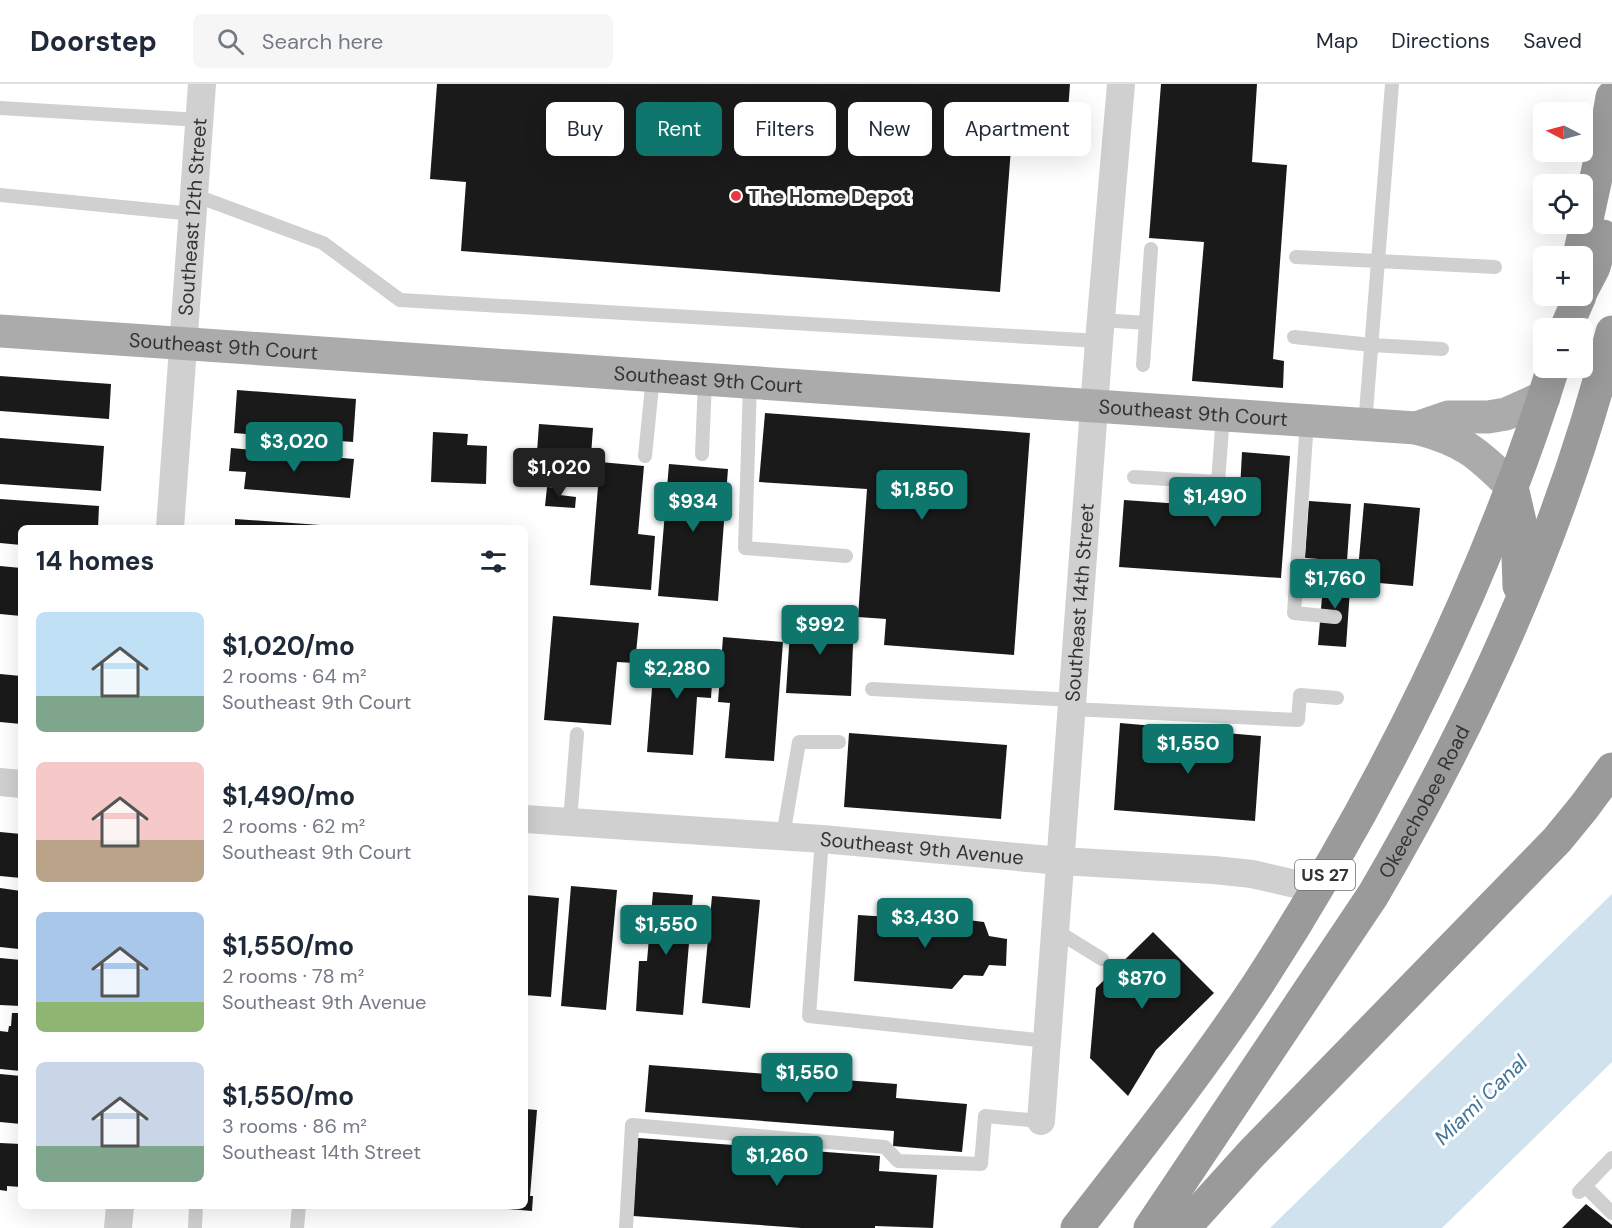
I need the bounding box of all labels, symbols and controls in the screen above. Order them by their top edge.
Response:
search box [193,14,613,68]
text: Doorstep [30,23,157,60]
icon: search [214,25,247,58]
text: Search here [262,27,383,56]
text: Map [1316,27,1358,55]
text: Directions [1391,27,1490,55]
text: Saved [1523,27,1582,55]
chip: Buy [546,102,624,156]
chip: Rent [636,102,722,156]
chip: Filters [734,102,836,156]
chip: New [848,102,932,156]
chip: Apartment [944,102,1091,156]
north arrow [1533,102,1593,162]
map controls [1533,102,1593,378]
street label: Southeast 12th Street [172,117,213,317]
button: locate [1533,174,1593,234]
place label: The Home Depot [748,183,911,209]
marker: The Home Depot [729,189,743,203]
button: + [1533,246,1593,306]
button: − [1533,318,1593,378]
street label: Southeast 9th Court [128,327,319,366]
street label: Southeast 9th Court [613,360,804,399]
street label: Southeast 9th Court [1098,393,1289,432]
pin: $3,020 [245,422,343,473]
text: $3,020 [260,428,328,454]
pin: $1,020 [510,448,608,499]
text: $1,020 [527,454,591,480]
pin: $1,850 [873,470,971,521]
text: $1,850 [890,476,954,502]
pin: $1,490 [1166,477,1264,528]
pin: $934 [657,482,729,533]
text: $1,490 [1183,483,1247,509]
text: $934 [668,488,718,514]
street label: Southeast 14th Street [1059,502,1100,703]
text: 14 homes [36,544,154,578]
icon: filters [477,545,510,578]
pin: $1,760 [1286,559,1384,610]
text: $1,760 [1304,565,1366,591]
pin: $992 [784,605,856,656]
text: $992 [796,611,844,637]
text: $1,020/mo [222,629,355,663]
icon: home [84,636,156,708]
pin: $2,280 [628,649,726,700]
text: $2,280 [644,655,710,681]
text: 2 rooms · 64 m² [222,663,366,689]
text: Southeast 9th Court [222,689,411,715]
street label: Okeechobee Road [1372,721,1476,883]
pin: $1,550 [1139,724,1237,775]
text: $1,550 [1156,730,1220,756]
text: $1,490/mo [222,779,355,813]
icon: home [84,786,156,858]
text: 2 rooms · 62 m² [222,813,365,839]
street label: Southeast 9th Avenue [819,826,1025,871]
text: Southeast 9th Court [222,839,411,865]
road number: US 27 [1295,860,1355,890]
pin: $3,430 [876,898,974,949]
text: $3,430 [891,904,959,930]
pin: $1,550 [617,905,715,956]
text: $1,550 [634,911,698,937]
text: $1,550/mo [222,929,354,963]
icon: home [84,936,156,1008]
pin: $870 [1106,959,1178,1010]
text: 2 rooms · 78 m² [222,963,364,989]
text: $870 [1117,965,1167,991]
text: Southeast 9th Avenue [222,989,426,1015]
water label: Miami Canal [1429,1048,1534,1151]
pin: $1,550 [758,1053,856,1104]
text: $1,550 [775,1059,839,1085]
text: $1,550/mo [222,1079,354,1113]
icon: home [84,1086,156,1158]
text: 3 rooms · 86 m² [222,1113,367,1139]
pin: $1,260 [728,1136,826,1187]
text: Southeast 14th Street [222,1139,421,1165]
text: $1,260 [746,1142,808,1168]

